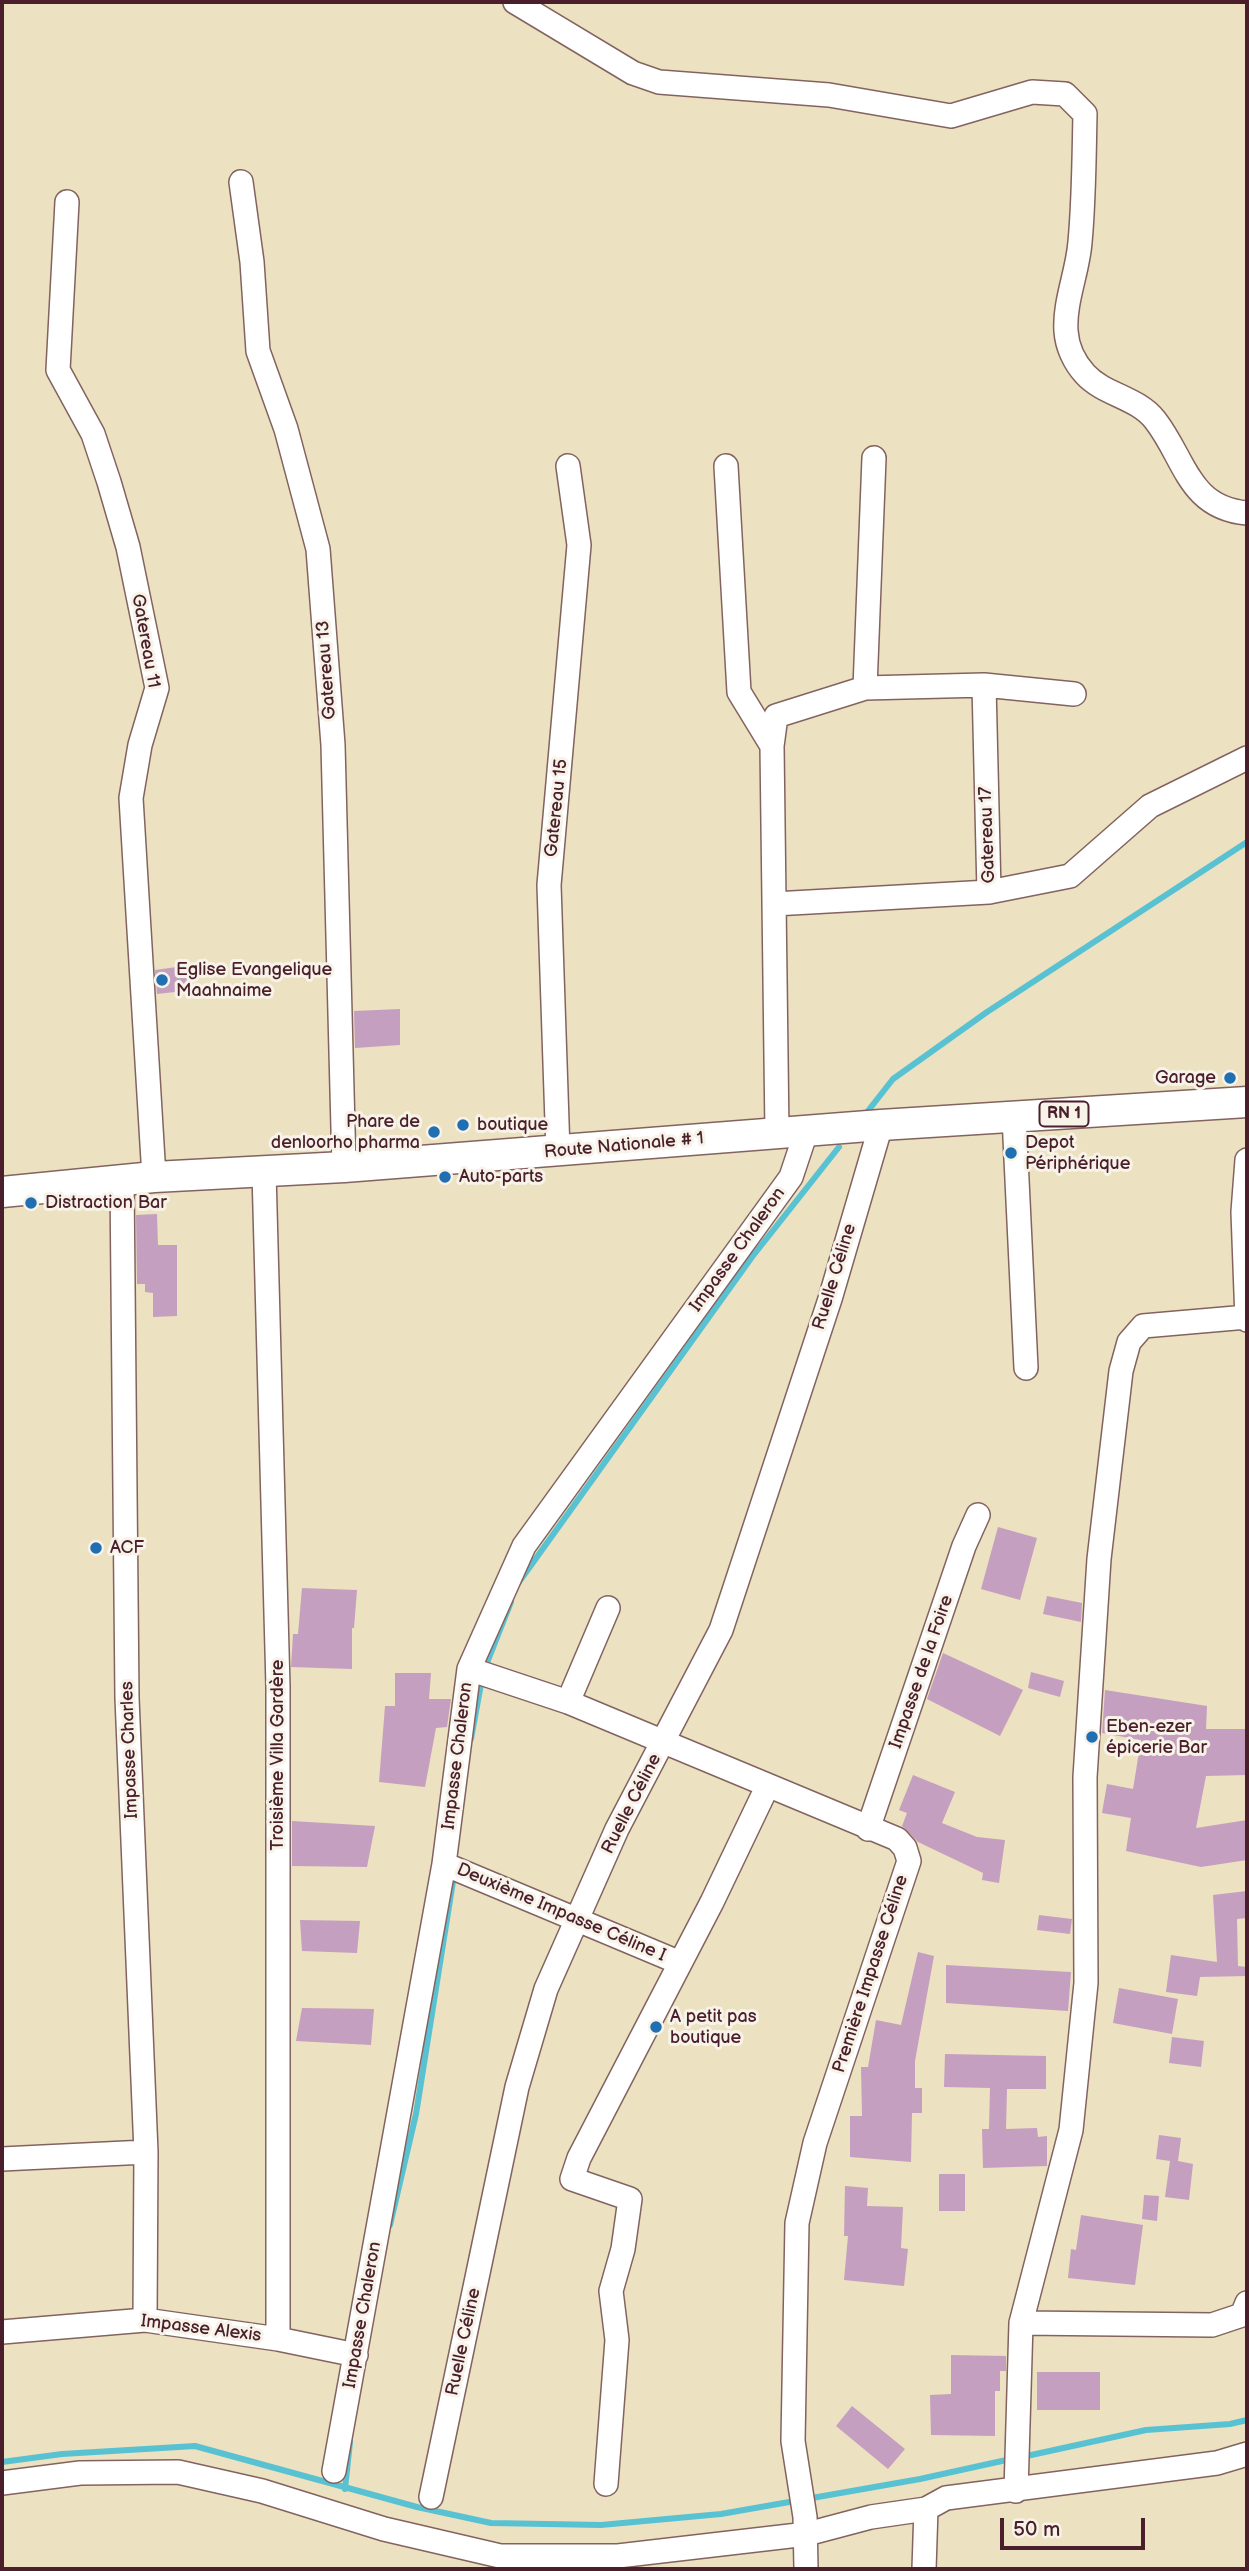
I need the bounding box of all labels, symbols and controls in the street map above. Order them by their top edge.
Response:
street label: Gatereau 11 [126,592,164,690]
street label: Gatereau 13 [313,620,341,720]
street label: Gatereau 15 [541,758,573,858]
street label: Gatereau 17 [976,786,1000,884]
place label: Eglise Evangelique Maahnaime [176,959,332,1002]
marker: Eglise Evangelique Maahnaime [154,972,170,988]
place label: Garage [1155,1067,1216,1089]
marker: Garage [1222,1070,1238,1086]
road number: RN 1 [1040,1102,1088,1126]
place label: Phare de denloorho pharma [271,1111,420,1154]
place label: boutique [477,1114,548,1136]
marker: boutique [455,1117,471,1133]
marker: Phare de denloorho pharma [426,1124,442,1140]
street label: Route Nationale # 1 [543,1128,705,1164]
place label: Depot Périphérique [1025,1132,1130,1174]
marker: Depot Périphérique [1003,1145,1019,1161]
place label: Auto-parts [459,1166,543,1188]
marker: Auto-parts [437,1169,453,1185]
street label: Impasse Chaleron [686,1184,790,1316]
place label: Distraction Bar [45,1192,167,1214]
marker: Distraction Bar [23,1195,39,1211]
street label: Ruelle Céline [809,1221,861,1333]
place label: ACF [110,1537,144,1559]
marker: ACF [88,1540,104,1556]
street label: Impasse de la Foire [886,1593,958,1751]
street label: Troisième Villa Gardère [267,1660,289,1850]
street label: Impasse Charles [117,1681,143,1819]
street label: Impasse Chaleron [438,1681,478,1831]
place label: Eben-ezer épicerie Bar [1106,1716,1207,1758]
marker: Eben-ezer épicerie Bar [1084,1729,1100,1745]
street label: Ruelle Céline [597,1750,667,1858]
street label: Deuxième Impasse Céline I [453,1859,669,1967]
street label: Première Impasse Céline [829,1872,913,2076]
place label: A petit pas boutique [670,2006,757,2048]
marker: A petit pas boutique [648,2019,664,2035]
street label: Impasse Chaleron [339,2240,387,2390]
street label: Ruelle Céline [442,2286,486,2398]
street label: Impasse Alexis [139,2311,263,2347]
scale bar [1004,2504,1149,2548]
text: 50 m [1013,2517,1060,2542]

